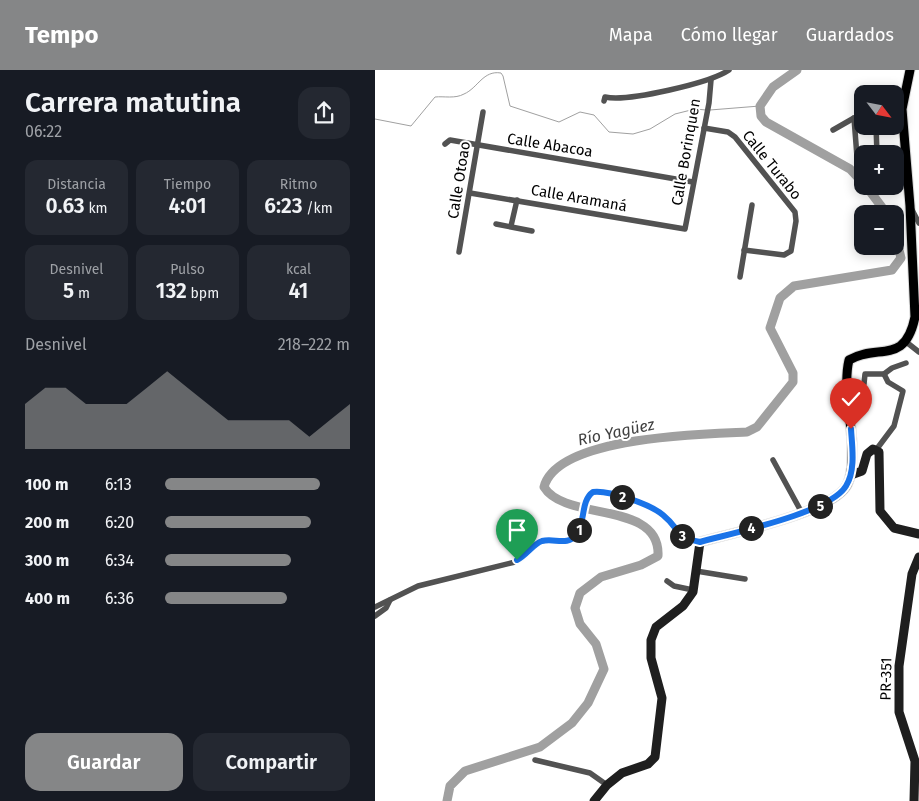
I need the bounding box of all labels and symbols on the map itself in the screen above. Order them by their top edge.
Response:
north arrow [854,85,904,135]
street label: Calle Borinquen [668,97,704,207]
street label: Calle Turabo [739,127,805,203]
street label: Calle Abacoa [506,129,594,161]
street label: Calle Otoao [444,140,474,220]
street label: Calle Aramaná [530,181,628,215]
pin [830,378,872,429]
water label: Río Yagüez [576,415,656,449]
pin: 2 [609,484,635,510]
pin: 5 [807,494,833,518]
pin [496,509,538,560]
pin: 4 [739,516,763,540]
pin: 1 [567,518,591,542]
pin: 3 [669,524,695,548]
street label: PR-351 [877,657,895,701]

